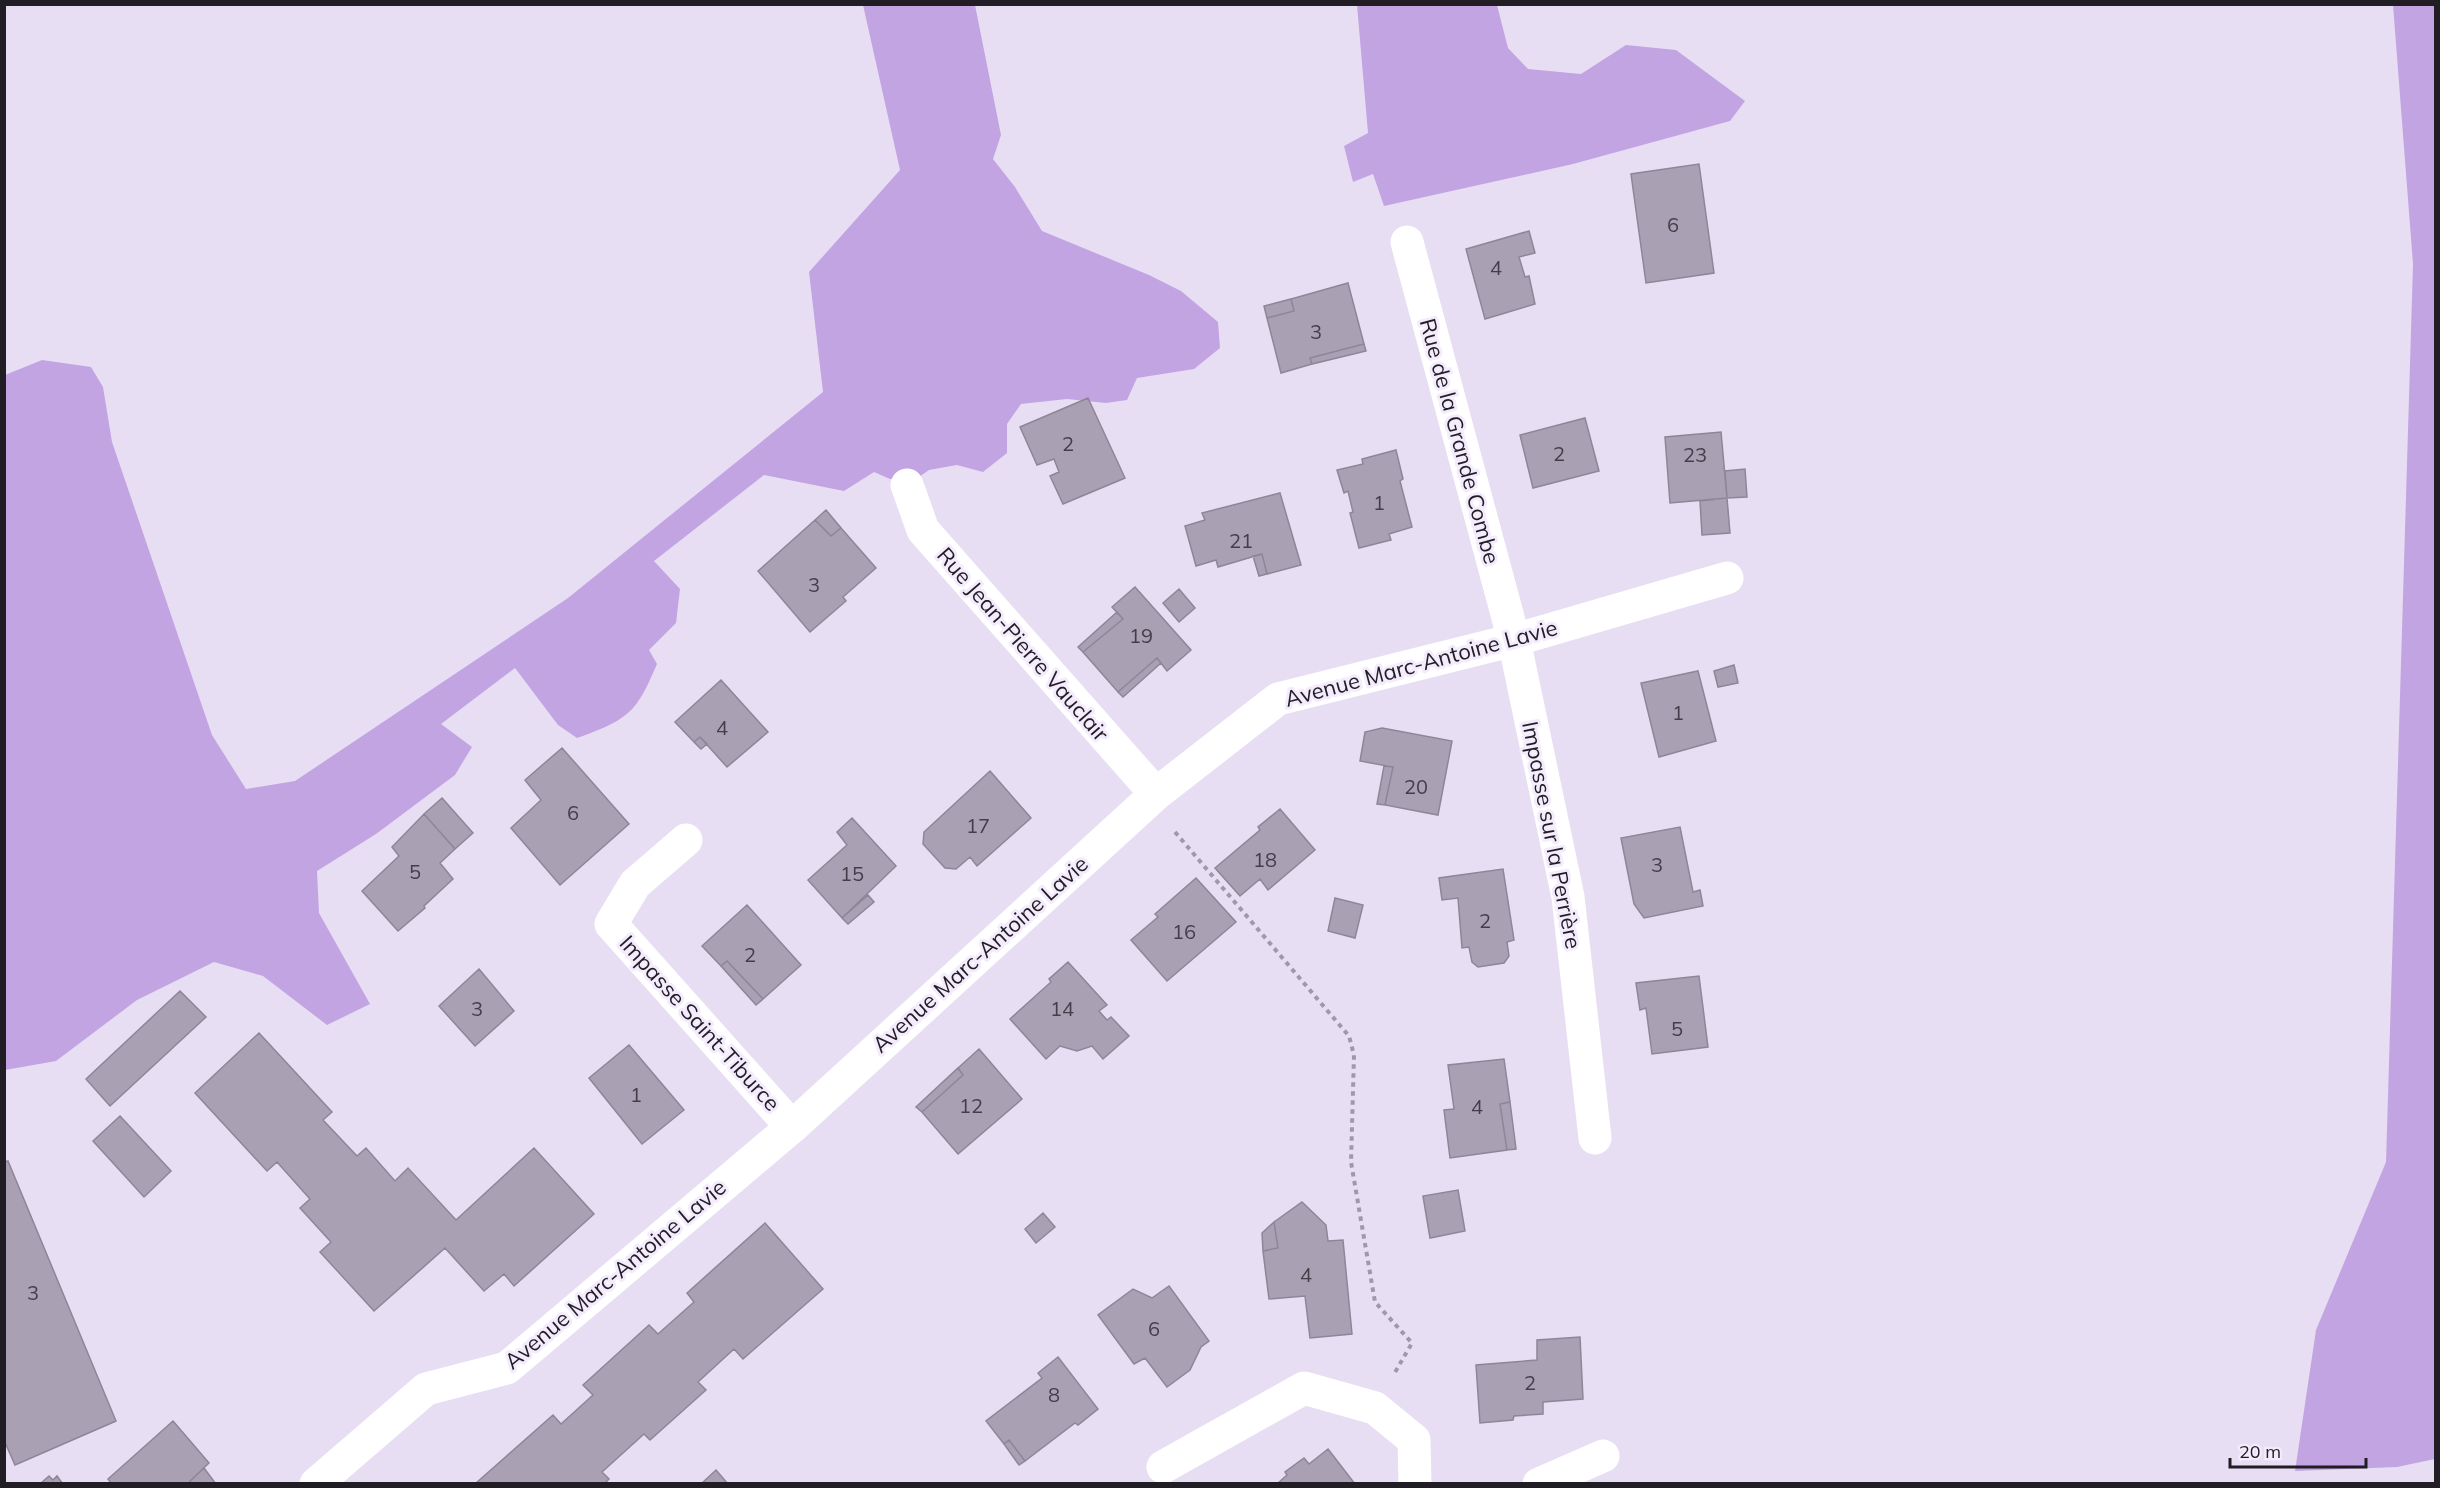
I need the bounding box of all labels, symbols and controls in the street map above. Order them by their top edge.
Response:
house number: 6 [1667,212,1679,237]
house number: 4 [1490,255,1502,280]
street label: Rue de la Grande Combe [1414,315,1506,567]
house number: 3 [1310,319,1322,344]
house number: 2 [1062,431,1074,456]
house number: 2 [1553,441,1565,466]
house number: 23 [1683,442,1707,467]
house number: 1 [1373,490,1385,515]
house number: 21 [1229,528,1253,553]
street label: Rue Jean-Pierre Vauclair [931,541,1115,747]
house number: 3 [808,572,820,597]
street label: Avenue Marc-Antoine Lavie [1282,613,1560,713]
house number: 19 [1129,623,1153,648]
house number: 1 [1672,700,1684,725]
house number: 4 [716,715,728,740]
street label: Impasse sur la Perrière [1516,719,1588,951]
house number: 20 [1404,774,1428,799]
house number: 6 [567,800,579,825]
house number: 17 [966,813,990,838]
house number: 18 [1253,847,1277,872]
street label: Avenue Marc-Antoine Lavie [866,850,1094,1058]
house number: 3 [1651,852,1663,877]
house number: 5 [409,859,421,884]
house number: 15 [840,861,864,886]
house number: 2 [1479,908,1491,933]
house number: 16 [1172,919,1196,944]
street label: Impasse Saint-Tiburce [614,929,786,1117]
house number: 2 [744,942,756,967]
house number: 3 [471,996,483,1021]
house number: 14 [1050,996,1074,1021]
house number: 5 [1671,1016,1683,1041]
house number: 1 [630,1082,642,1107]
house number: 12 [959,1093,983,1118]
house number: 4 [1471,1094,1483,1119]
street label: Avenue Marc-Antoine Lavie [498,1173,732,1375]
house number: 4 [1300,1262,1312,1287]
house number: 3 [27,1280,39,1305]
house number: 6 [1148,1316,1160,1341]
house number: 2 [1524,1370,1536,1395]
house number: 8 [1048,1382,1060,1407]
scale bar [2230,1431,2366,1469]
text: 20 m [2239,1440,2281,1463]

